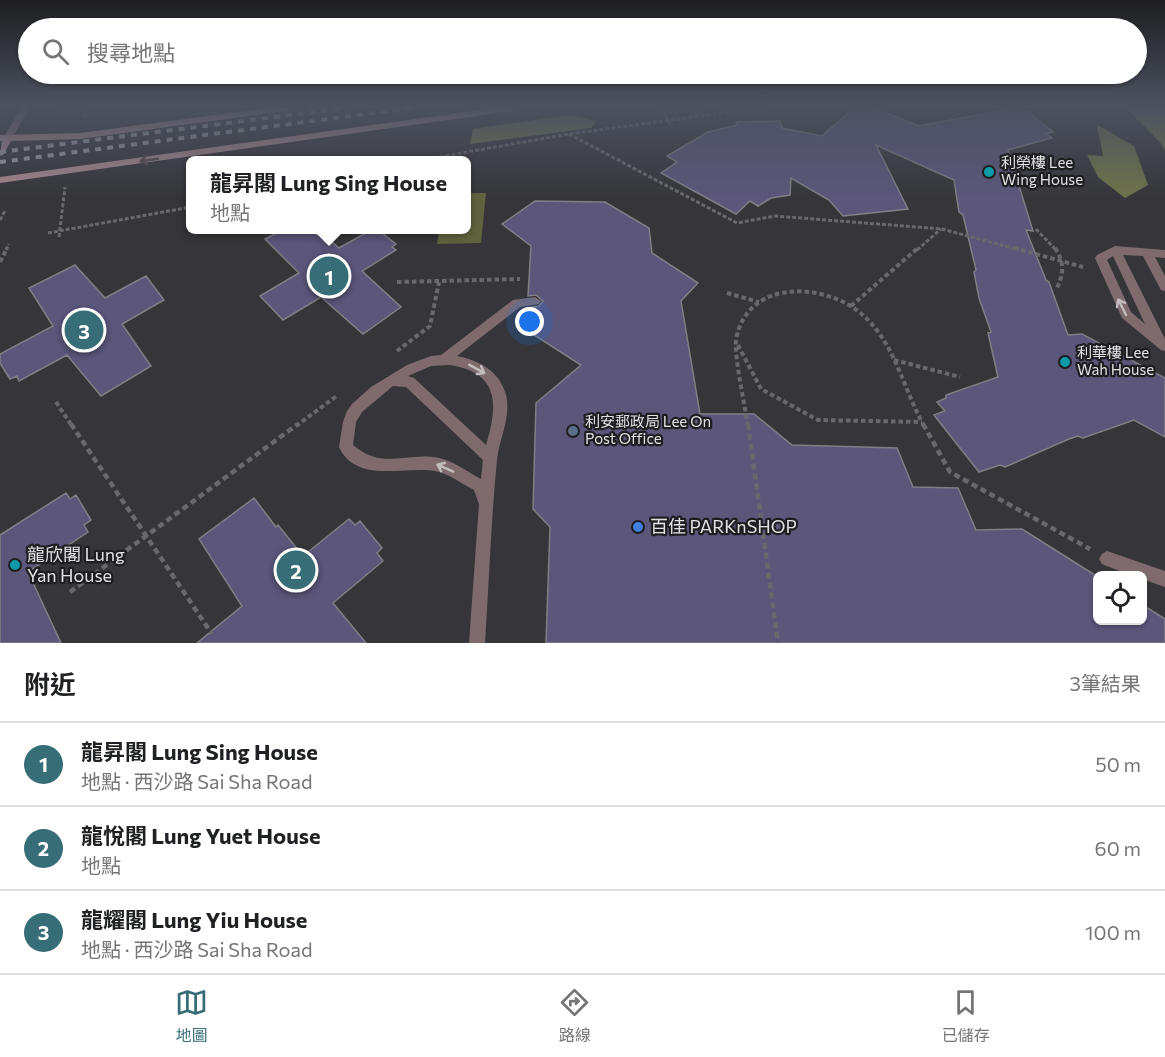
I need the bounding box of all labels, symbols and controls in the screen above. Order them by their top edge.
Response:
search box [18,18,1147,84]
icon: search [39,35,72,68]
text: 搜尋地點 [87,39,175,66]
place label: 利榮樓 Lee Wing House [1001,153,1083,188]
one-way arrow [139,154,159,165]
popup [186,156,471,234]
marker: 利榮樓 Lee Wing House [982,165,996,179]
text: 龍昇閣 Lung Sing House [210,169,447,196]
text: 地點 [210,200,250,224]
pin: 1 [310,254,348,298]
one-way arrow [1116,298,1128,316]
your location [515,307,544,336]
pin: 3 [64,308,104,352]
place label: 利華樓 Lee Wah House [1077,343,1154,378]
marker: 利華樓 Lee Wah House [1058,355,1072,369]
one-way arrow [467,364,485,375]
place label: 利安郵政局 Lee On Post Office [585,412,711,447]
marker: 利安郵政局 Lee On Post Office [566,424,580,438]
one-way arrow [436,462,454,473]
place label: 百佳 PARKnSHOP [650,515,797,537]
marker: 百佳 PARKnSHOP [631,520,645,534]
place label: 龍欣閣 Lung Yan House [27,543,125,586]
pin: 2 [276,548,316,592]
marker: 龍欣閣 Lung Yan House [8,558,22,572]
map controls [1093,571,1147,625]
button: locate [1093,571,1147,625]
text: 附近 [24,668,76,699]
text: 3筆結果 [1070,671,1141,695]
text: 龍昇閣 Lung Sing House [81,738,318,765]
text: 1 [39,752,48,776]
text: 50 m [1095,752,1141,776]
text: 地點 · 西沙路 Sai Sha Road [81,769,313,793]
text: 龍悅閣 Lung Yuet House [81,822,321,849]
text: 2 [38,836,49,860]
text: 60 m [1095,836,1141,860]
text: 地點 [81,853,121,877]
text: 龍耀閣 Lung Yiu House [81,906,307,933]
text: 3 [38,920,49,944]
text: 100 m [1085,920,1141,944]
text: 地點 · 西沙路 Sai Sha Road [81,937,313,961]
tab: 地圖 [175,986,208,1046]
tab: 路線 [558,986,591,1046]
tab: 已儲存 [942,986,990,1046]

